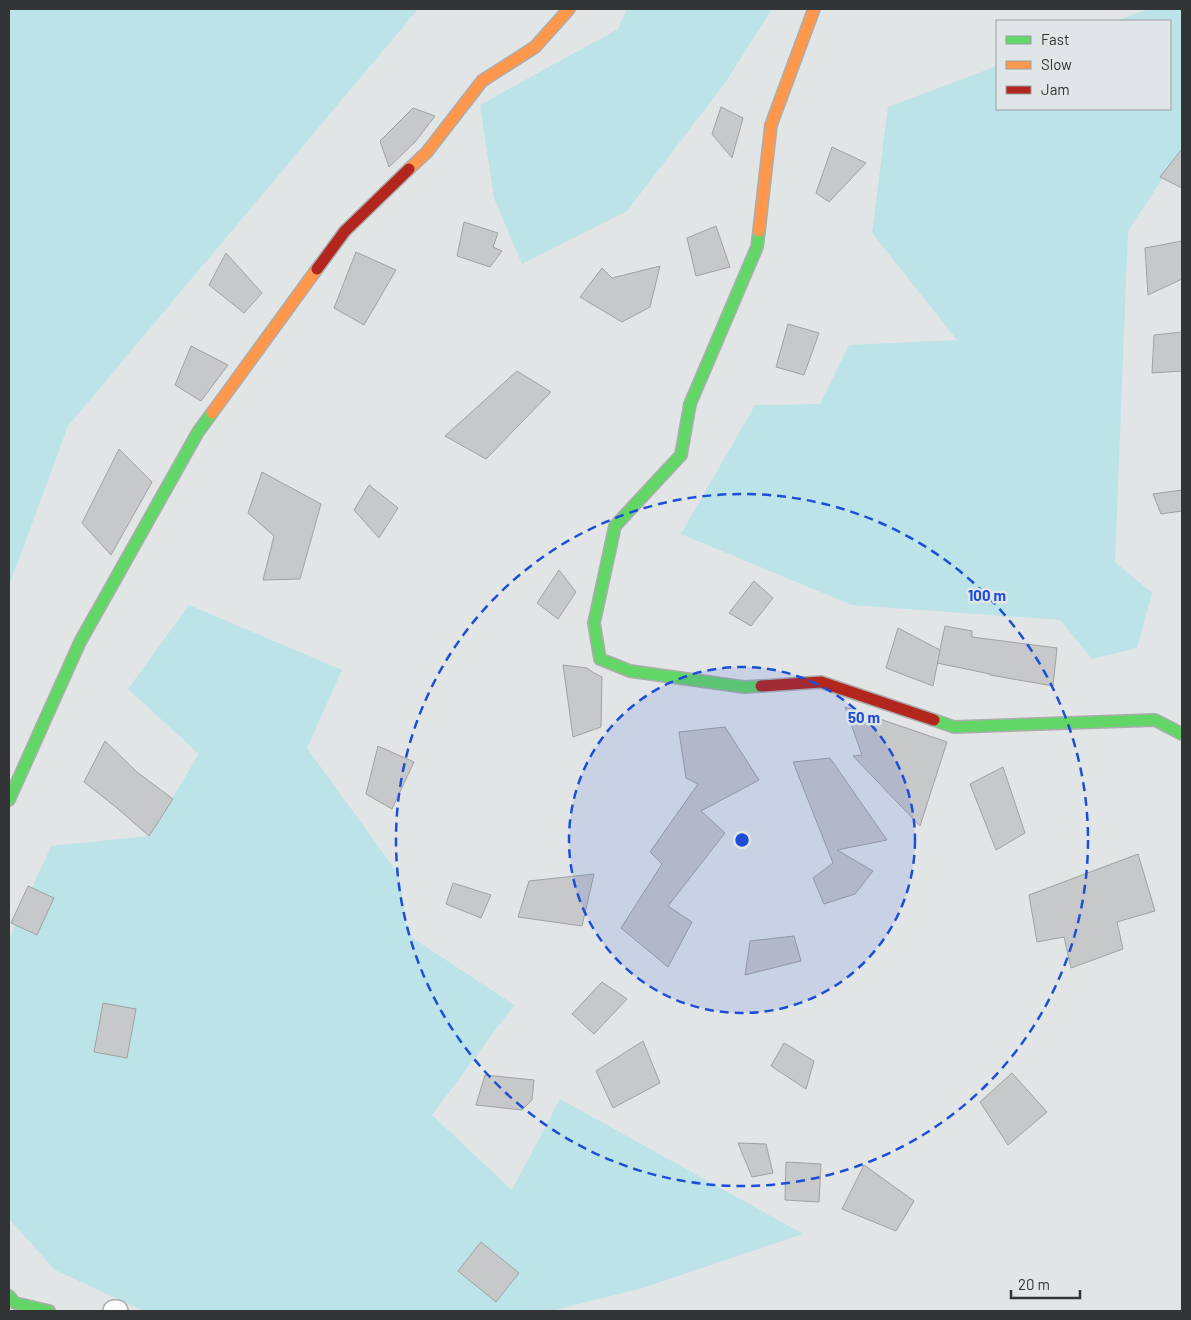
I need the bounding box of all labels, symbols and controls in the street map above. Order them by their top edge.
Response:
legend [996,20,1171,110]
text: Fast [1041,30,1069,48]
text: Slow [1041,55,1072,73]
text: Jam [1041,80,1070,98]
text: 100 m [968,586,1006,604]
text: 50 m [848,708,880,726]
centre of rings [733,831,751,849]
scale bar [1011,1268,1080,1300]
text: 20 m [1018,1275,1050,1293]

